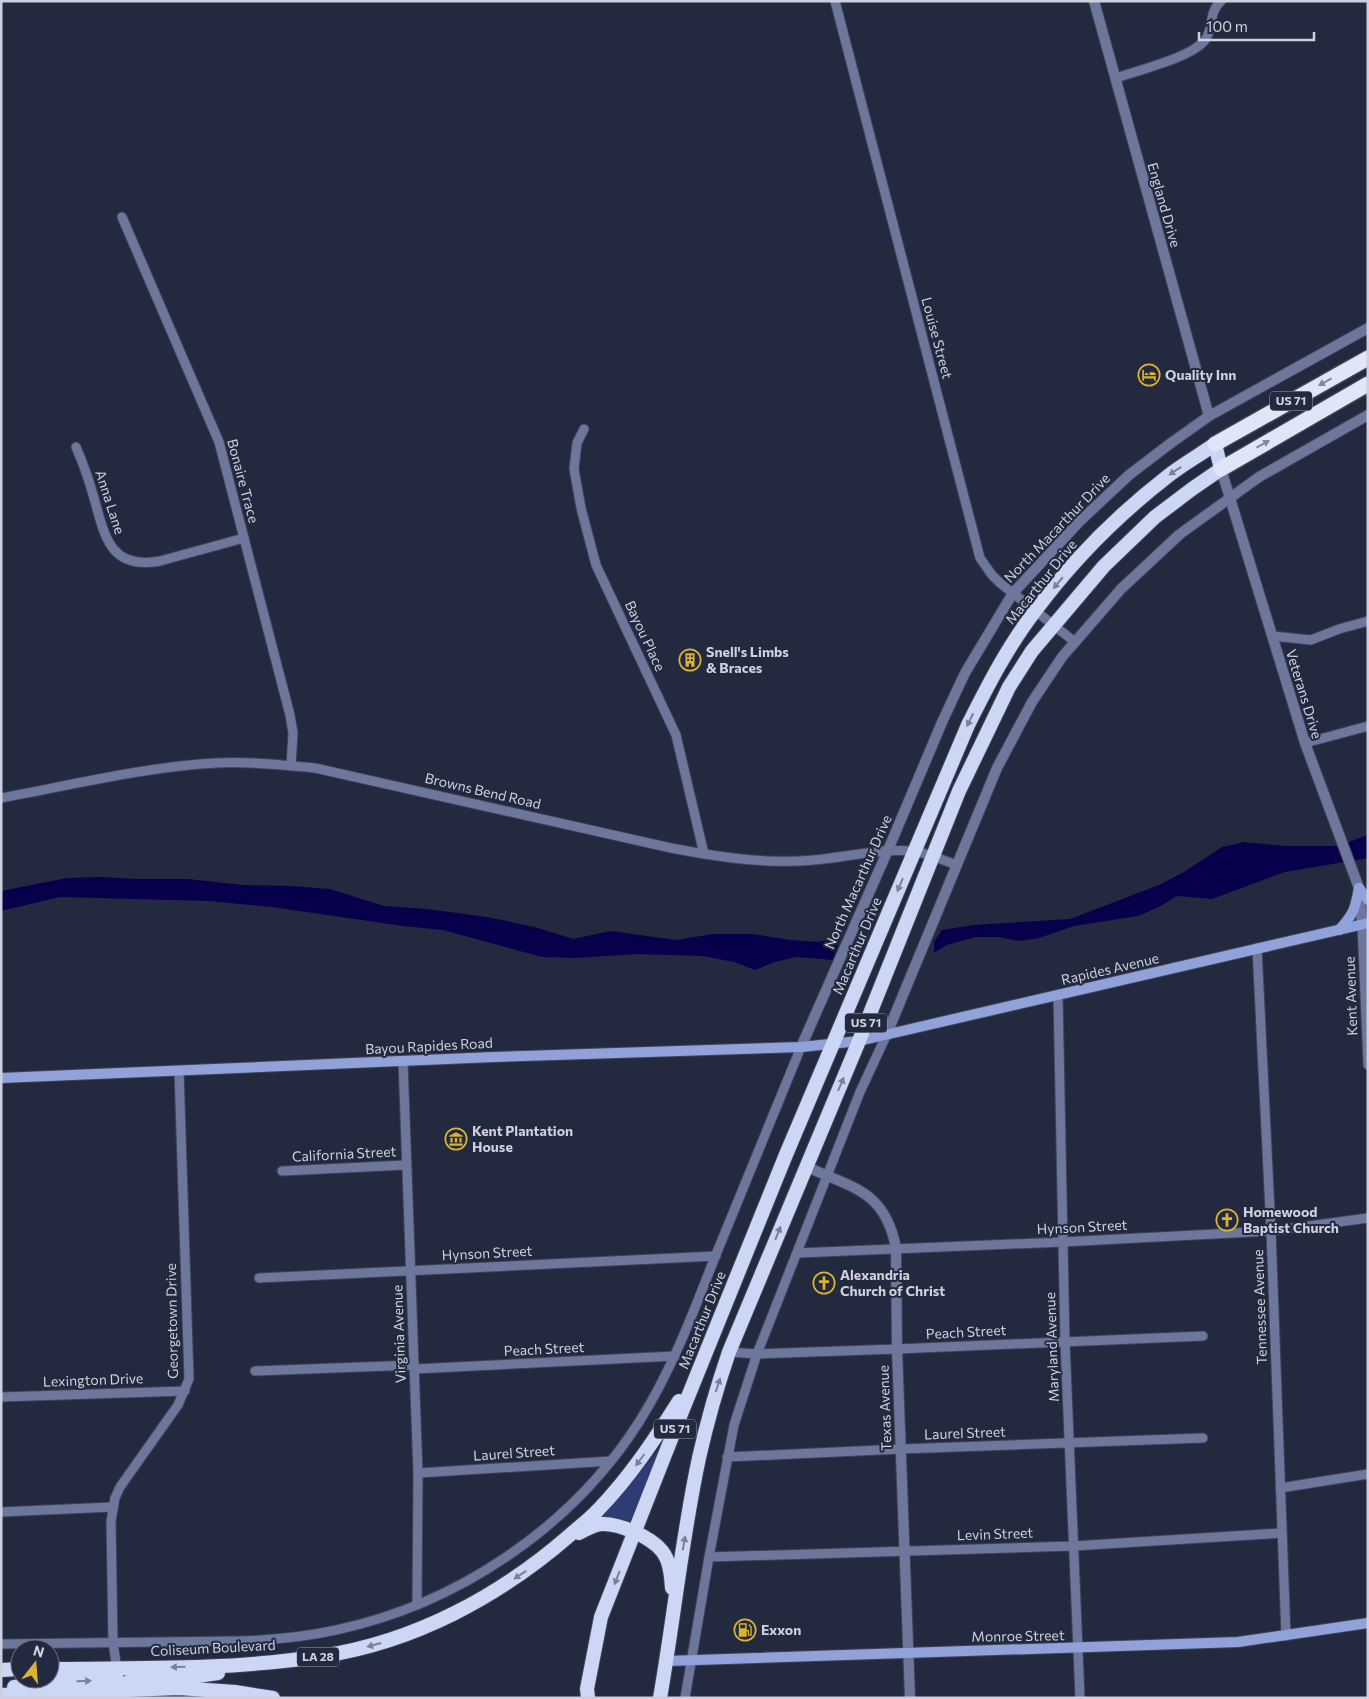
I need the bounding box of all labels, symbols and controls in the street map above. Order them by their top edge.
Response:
scale bar [1199,10,1314,42]
text: 100 m [1206,17,1248,35]
street label: England Drive [1144,161,1185,249]
street label: Louise Street [918,295,957,381]
hotel icon: Quality Inn [1137,363,1161,387]
place label: Quality Inn [1165,366,1236,383]
one-way arrow [1318,378,1332,386]
road number: US 71 [1270,392,1312,411]
street label: Bonaire Trace [224,437,263,525]
one-way arrow [1256,440,1270,448]
one-way arrow [1168,466,1182,476]
street label: Anna Lane [92,468,129,536]
street label: North Macarthur Drive [1001,470,1113,586]
street label: Macarthur Drive [1002,536,1080,628]
one-way arrow [1052,577,1064,589]
street label: Bayou Place [622,598,669,674]
place label: Snell's Limbs & Braces [706,643,789,676]
street label: Veterans Drive [1283,647,1326,741]
building icon: Snell's Limbs & Braces [678,648,702,672]
one-way arrow [966,713,974,727]
street label: Browns Bend Road [423,769,543,812]
street label: North Macarthur Drive [821,812,895,952]
one-way arrow [896,878,904,892]
street label: Macarthur Drive [829,895,885,997]
street label: Rapides Avenue [1059,949,1160,988]
street label: Kent Avenue [1341,956,1360,1036]
road number: US 71 [845,1014,887,1032]
street label: Bayou Rapides Road [365,1034,493,1057]
one-way arrow [837,1076,845,1091]
place label: Kent Plantation House [472,1122,573,1155]
museum icon: Kent Plantation House [444,1127,468,1151]
street label: California Street [291,1142,397,1165]
place label: Homewood Baptist Church [1243,1203,1339,1236]
church icon: Homewood Baptist Church [1215,1208,1239,1232]
street label: Hynson Street [1036,1216,1128,1237]
one-way arrow [774,1226,782,1240]
street label: Hynson Street [441,1242,533,1263]
street label: Tennessee Avenue [1249,1249,1270,1365]
street label: Georgetown Drive [162,1263,181,1379]
place label: Alexandria Church of Christ [840,1266,945,1299]
street label: Macarthur Drive [674,1268,729,1371]
church icon: Alexandria Church of Christ [812,1271,836,1295]
street label: Virginia Avenue [388,1285,409,1383]
street label: Maryland Avenue [1041,1292,1062,1402]
street label: Peach Street [925,1321,1007,1342]
street label: Peach Street [503,1338,585,1359]
street label: Texas Avenue [875,1365,894,1451]
street label: Lexington Drive [42,1369,144,1390]
one-way arrow [715,1377,722,1392]
road number: US 71 [654,1420,696,1438]
street label: Laurel Street [924,1423,1006,1442]
street label: Laurel Street [473,1441,556,1464]
one-way arrow [635,1453,646,1466]
street label: Levin Street [957,1524,1034,1543]
one-way arrow [681,1535,689,1551]
one-way arrow [513,1570,527,1580]
one-way arrow [612,1571,620,1585]
fuel station icon: Exxon [733,1618,757,1642]
place label: Exxon [761,1621,801,1638]
street label: Monroe Street [971,1626,1065,1645]
street label: Coliseum Boulevard [150,1636,276,1659]
north arrow [10,1639,60,1689]
text: N [31,1641,46,1661]
one-way arrow [367,1641,382,1649]
road number: LA 28 [297,1648,339,1666]
one-way arrow [170,1663,186,1671]
one-way arrow [77,1677,93,1685]

